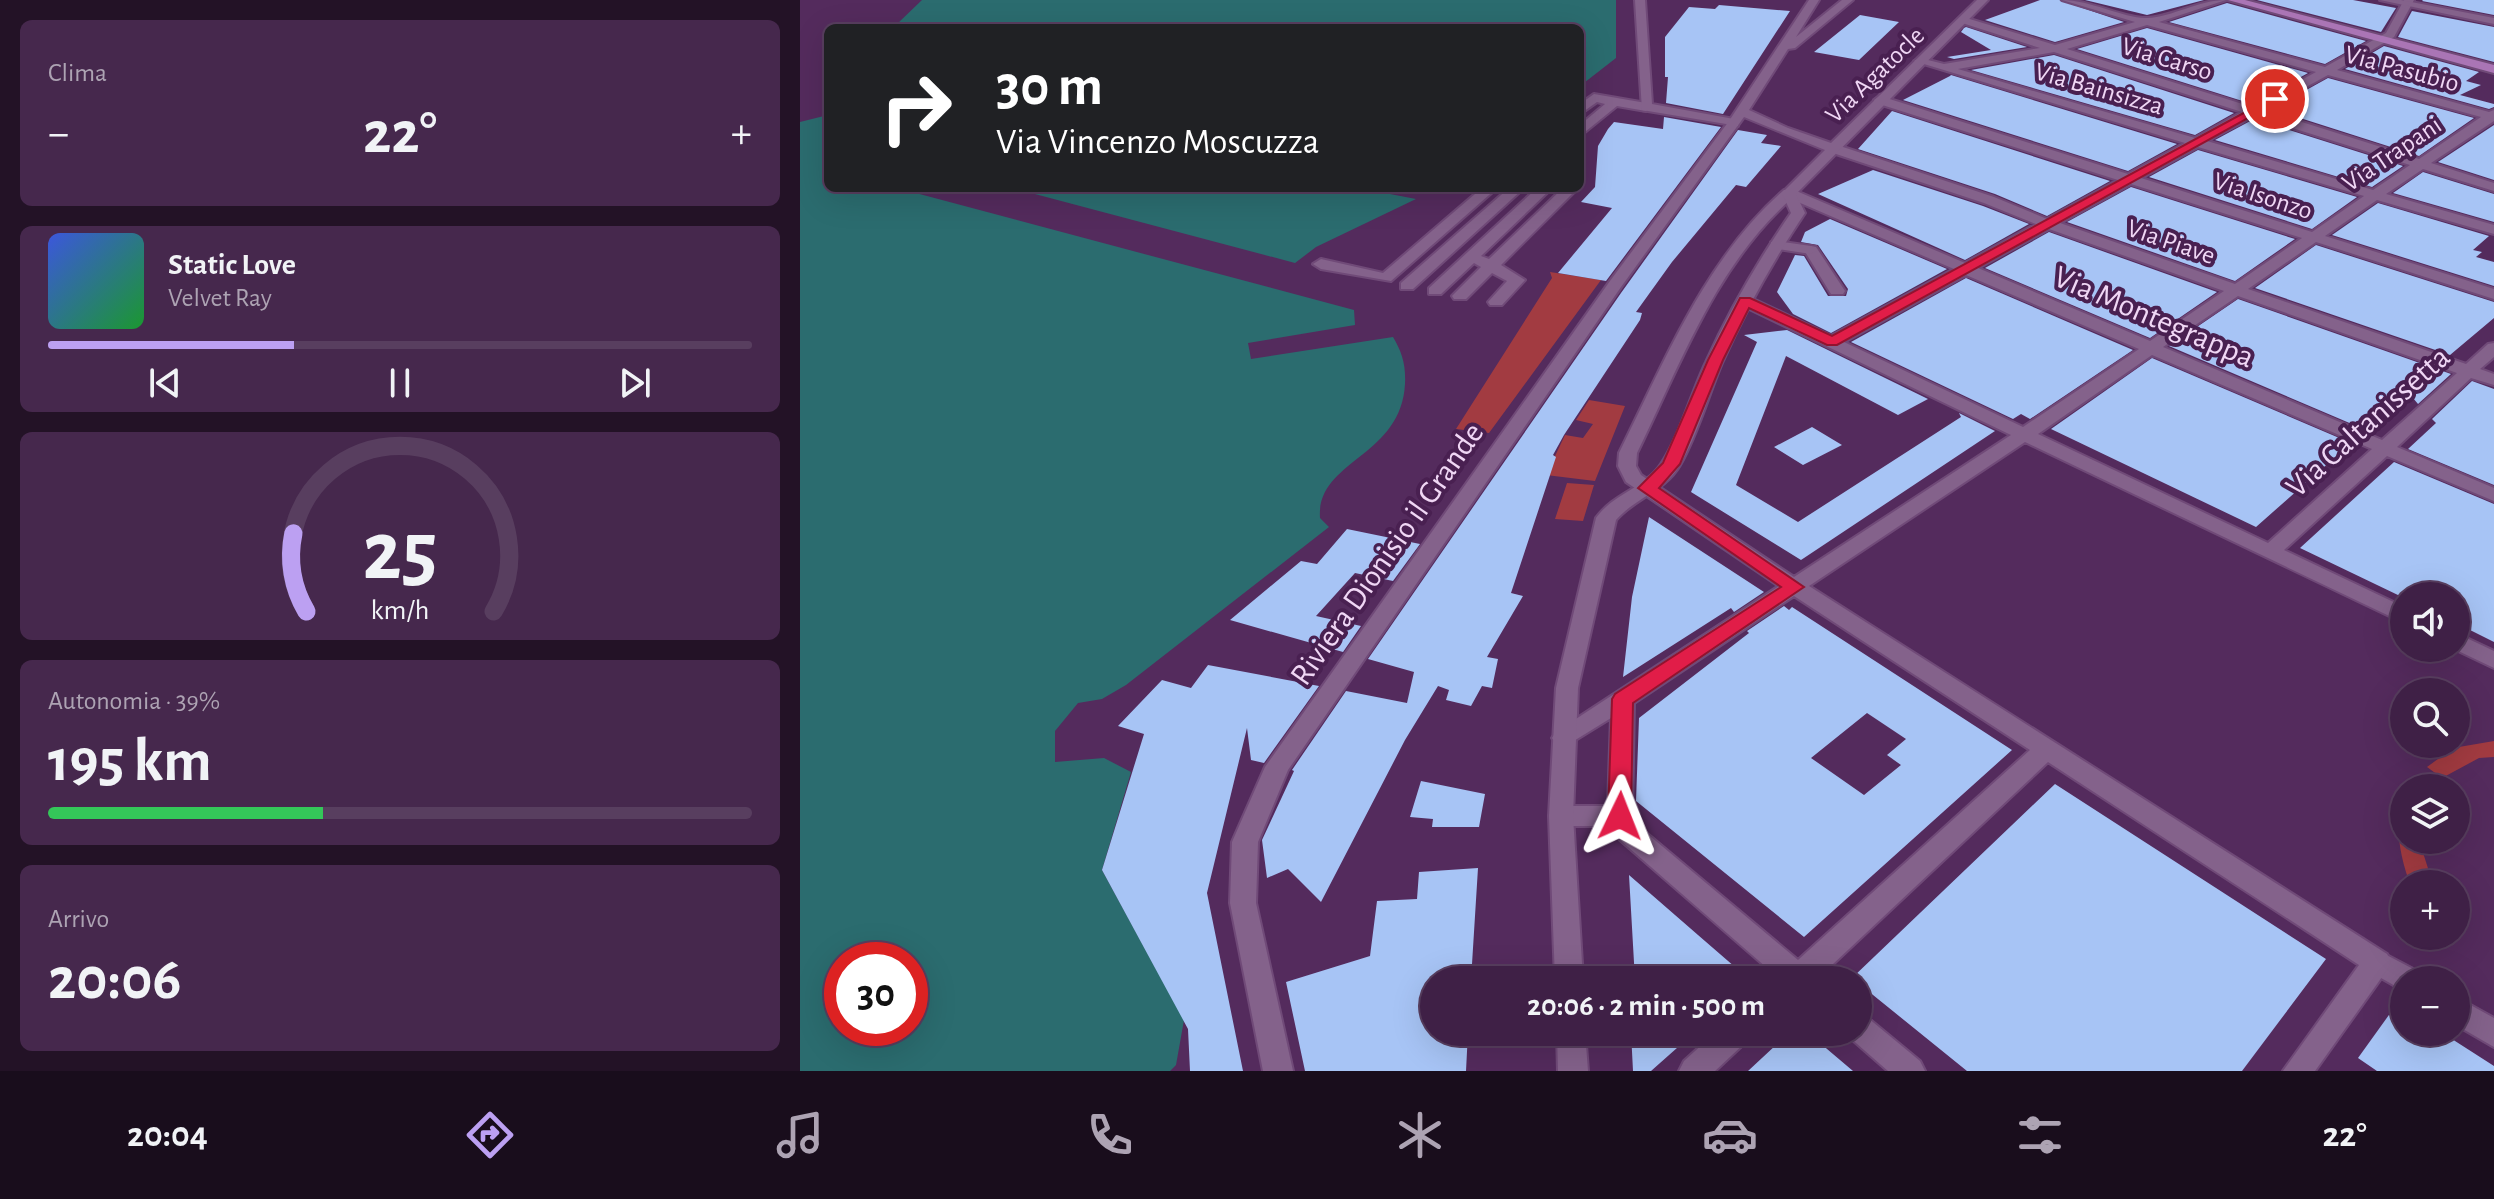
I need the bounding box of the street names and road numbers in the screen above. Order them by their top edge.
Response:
street label: Via Agatocle [1821,22,1929,128]
street label: Via Carso [2119,33,2215,85]
street label: Via Pasubio [2342,41,2462,97]
street label: Via Bainsizza [2032,58,2166,120]
street label: Via Trapani [2338,112,2446,196]
street label: Via Isonzo [2210,168,2316,224]
street label: Via Piave [2124,215,2218,269]
street label: Via Montegrappa [2049,260,2259,374]
street label: Via Caltanissetta [2280,341,2456,503]
street label: Riviera Dionisio il Grande [1284,417,1490,691]

